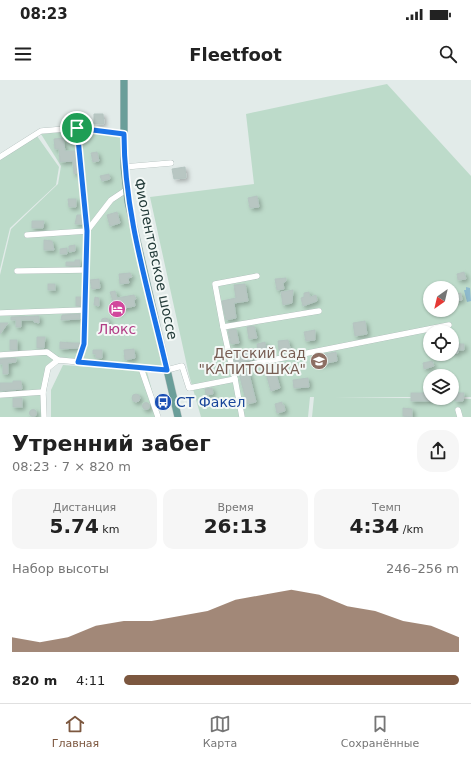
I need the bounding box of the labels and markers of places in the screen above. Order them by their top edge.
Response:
pin [60,111,94,145]
hotel icon: Люкс [107,299,127,319]
place label: Люкс [98,321,136,337]
place label: Детский сад "КАПИТОШКА" [199,345,306,377]
school or university icon: Детский сад "КАПИТОШКА" [309,351,329,371]
bus stop icon: СТ Факел [153,392,173,412]
place label: СТ Факел [176,394,245,410]

